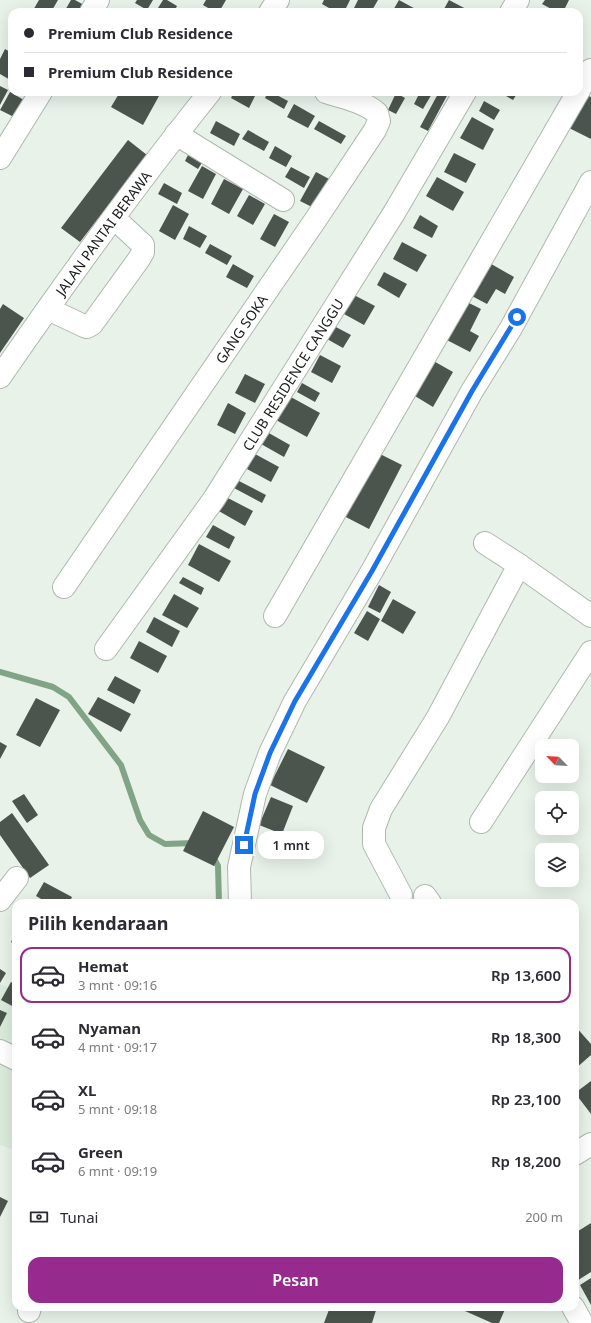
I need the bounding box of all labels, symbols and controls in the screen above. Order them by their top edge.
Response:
text: Premium Club Residence [48,23,233,43]
text: Premium Club Residence [48,62,233,82]
street label: JALAN PANTAI BERAWA [50,167,155,301]
street label: GANG SOKA [210,290,271,367]
street label: CLUB RESIDENCE CANGGU [237,295,347,454]
route start [508,308,526,326]
north arrow [535,739,579,783]
map controls [535,739,579,887]
button: locate [535,791,579,835]
callout: 1 mnt [258,831,324,859]
route end [235,836,253,854]
text: 1 mnt [273,836,309,854]
button: layers [535,843,579,887]
text: Pilih kendaraan [28,911,168,935]
text: Hemat [78,956,129,976]
icon: car [30,957,66,993]
text: Rp 13,600 [491,965,561,985]
text: 3 mnt · 09:16 [78,976,157,994]
text: Nyaman [78,1018,141,1038]
icon: car [30,1019,66,1055]
text: Rp 18,300 [491,1027,561,1047]
text: 4 mnt · 09:17 [78,1038,157,1056]
text: XL [78,1080,96,1100]
icon: car [30,1081,66,1117]
text: Rp 23,100 [491,1089,561,1109]
text: 5 mnt · 09:18 [78,1100,157,1118]
text: Green [78,1142,123,1162]
icon: car [30,1143,66,1179]
text: Rp 18,200 [491,1151,561,1171]
text: 6 mnt · 09:19 [78,1162,157,1180]
icon: cash [28,1206,50,1228]
text: Tunai [60,1207,98,1227]
text: 200 m [525,1208,563,1226]
button: Pesan [28,1257,563,1303]

